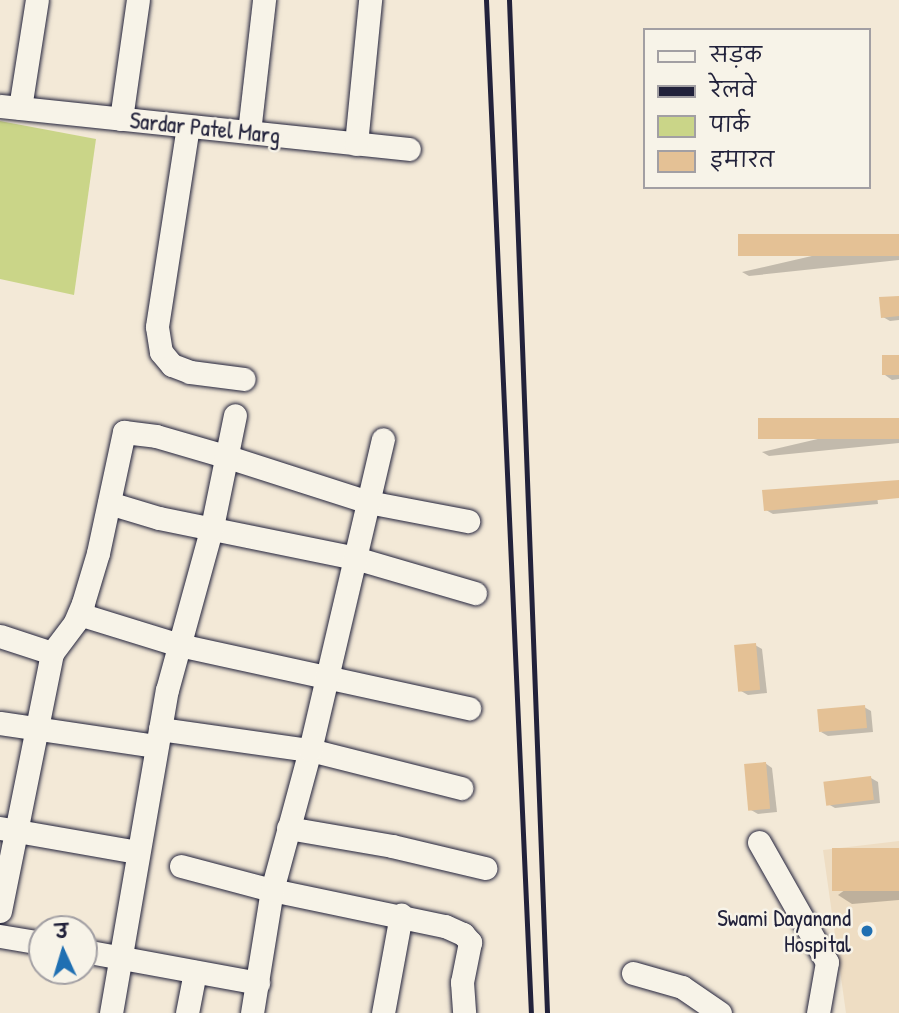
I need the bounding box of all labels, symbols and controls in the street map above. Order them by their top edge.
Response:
legend [643,28,871,189]
text: सड़क [710,40,762,69]
text: रेलवे [710,75,756,104]
street label: Sardar Patel Marg [129,106,281,150]
text: पार्क [710,110,750,139]
text: इमारत [710,145,774,174]
place label: Swami Dayanand Hospital [717,904,851,958]
north arrow [28,915,98,985]
text: उ [54,918,69,944]
marker: Swami Dayanand Hospital [857,921,877,941]

